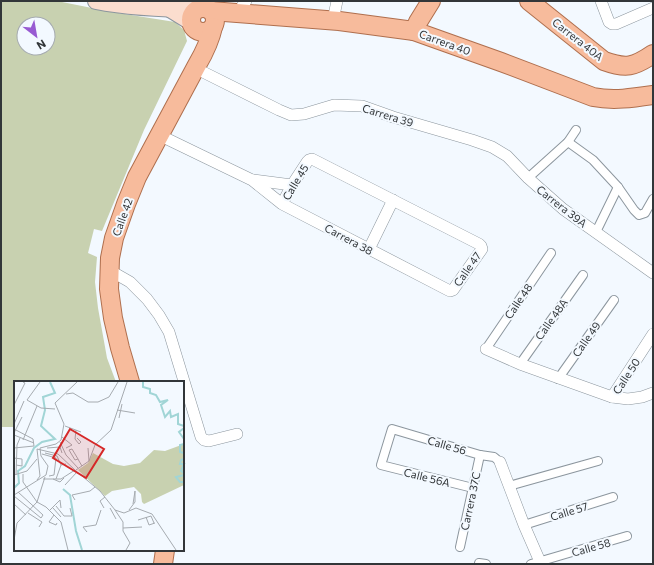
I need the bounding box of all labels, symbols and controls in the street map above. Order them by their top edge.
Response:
street label: Carrera 40A [550,15,606,63]
north arrow [16,16,56,56]
street label: Carrera 40 [418,27,472,57]
text: N [35,37,48,53]
street label: Carrera 39 [361,101,415,129]
street label: Calle 45 [279,162,311,202]
street label: Carrera 39A [534,182,590,230]
street label: Calle 42 [109,196,135,238]
street label: Carrera 38 [323,221,376,257]
street label: Calle 47 [450,249,484,289]
street label: Calle 48 [501,280,535,321]
street label: Calle 48A [532,296,570,342]
street label: Calle 49 [569,319,603,359]
street label: Calle 50 [610,356,642,396]
inset map [14,381,184,551]
street label: Calle 56 [426,433,468,457]
street label: Calle 56A [403,465,452,489]
street label: Carrera 37C [457,471,483,531]
street label: Calle 57 [548,499,590,523]
street label: Calle 58 [570,535,612,559]

